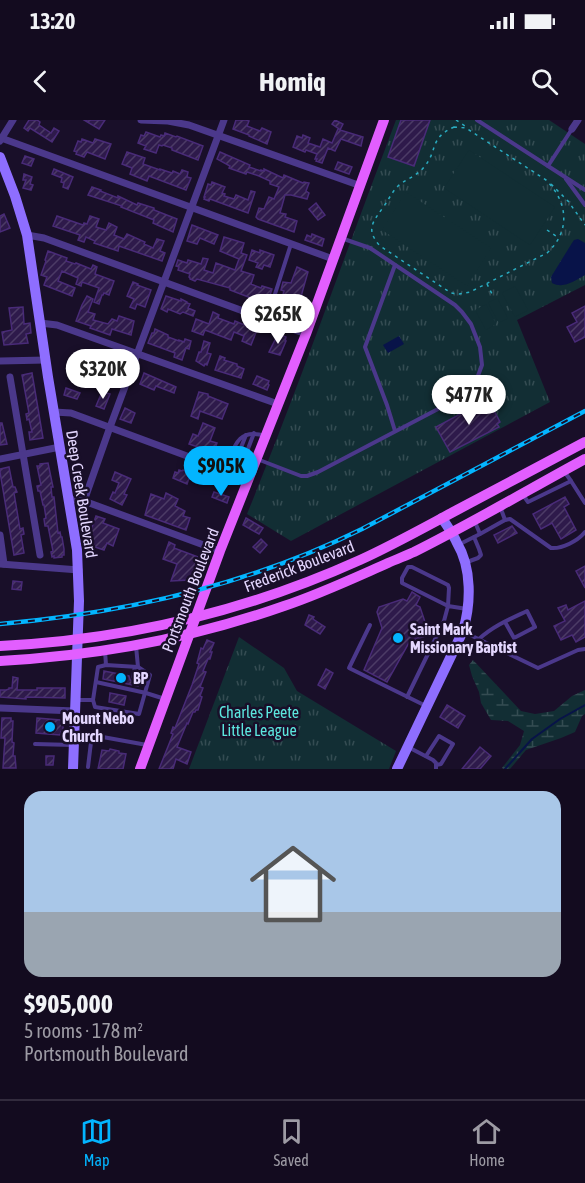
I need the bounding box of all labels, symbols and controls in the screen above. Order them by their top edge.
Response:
text: 13:20 [30,8,75,34]
icon: back [24,65,57,98]
icon: search [528,65,561,98]
text: Homiq [259,66,326,97]
pin: $265K [236,294,320,345]
text: $265K [255,302,301,325]
pin: $320K [61,349,145,400]
text: $320K [80,357,126,380]
pin: $477K [427,375,511,426]
text: $477K [446,383,492,406]
street label: Deep Creek Boulevard [62,429,101,559]
pin: $905K [179,446,263,497]
text: $905K [198,454,244,477]
street label: Portsmouth Boulevard [158,525,222,655]
street label: Frederick Boulevard [241,537,357,595]
place label: Saint Mark Missionary Baptist [410,620,517,656]
marker: Saint Mark Missionary Baptist [391,631,405,645]
place label: BP [133,669,149,687]
marker: BP [114,671,128,685]
park label: Charles Peete Little League [219,703,299,740]
place label: Mount Nebo Church [62,709,135,745]
marker: Mount Nebo Church [43,720,57,734]
icon: home [239,830,347,938]
text: $905,000 [24,989,113,1019]
text: 5 rooms · 178 m² [24,1019,143,1042]
text: Portsmouth Boulevard [24,1042,188,1065]
tab: Map [80,1115,113,1169]
tab: Saved [273,1115,309,1169]
tab: Home [469,1115,505,1169]

